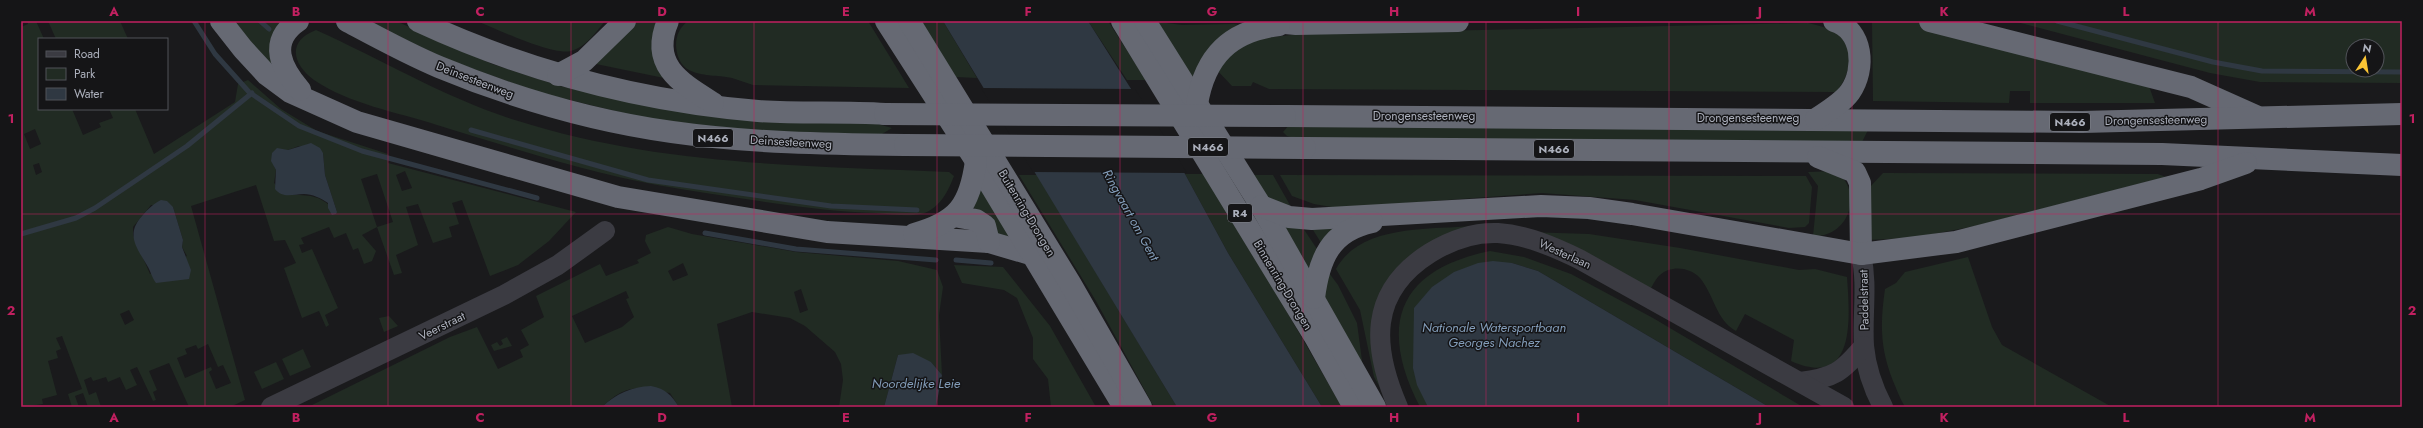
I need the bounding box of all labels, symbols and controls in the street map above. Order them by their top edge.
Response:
text: A [108,2,119,21]
text: B [292,2,301,21]
text: C [475,2,485,21]
text: D [657,2,667,21]
text: E [842,2,850,21]
text: F [1024,2,1032,21]
text: G [1207,2,1218,21]
text: H [1389,2,1399,21]
text: I [1576,2,1580,21]
text: J [1755,2,1762,21]
text: K [1939,2,1949,21]
text: L [2123,2,2130,21]
text: M [2304,2,2316,21]
legend [38,38,168,110]
north arrow [2345,38,2385,78]
text: N [2361,39,2373,57]
text: Road [74,45,100,63]
street label: Deinsesteenweg [433,57,517,103]
text: Park [74,65,96,83]
text: Water [74,85,105,103]
street label: Drongensesteenweg [1373,107,1475,125]
text: 1 [8,109,14,128]
street label: Drongensesteenweg [1697,109,1799,127]
text: 1 [2409,109,2415,128]
street label: Drongensesteenweg [2105,110,2207,130]
road number: N466 [2050,113,2090,131]
road number: N466 [693,129,733,147]
street label: Deinsesteenweg [750,131,832,153]
road number: N466 [1188,138,1228,156]
road number: N466 [1534,140,1574,158]
street label: Buitenring-Drongen [994,166,1060,260]
water label: Ringvaart om Gent [1098,166,1164,265]
road number: R4 [1228,204,1252,222]
street label: Westerlaan [1536,234,1594,274]
street label: Binnenring-Drongen [1249,237,1317,333]
street label: Paddelstraat [1854,269,1874,331]
text: 2 [7,301,15,320]
text: 2 [2408,301,2416,320]
street label: Veerstraat [416,307,468,345]
water label: Nationale Watersportbaan Georges Nachez [1422,318,1566,352]
water label: Noordelijke Leie [872,374,961,393]
text: A [108,408,119,427]
text: B [292,408,301,427]
text: C [475,408,485,427]
text: D [657,408,667,427]
text: E [842,408,850,427]
text: F [1024,408,1032,427]
text: G [1207,408,1218,427]
text: H [1389,408,1399,427]
text: I [1576,408,1580,427]
text: J [1755,408,1762,427]
text: K [1939,408,1949,427]
text: L [2123,408,2130,427]
text: M [2304,408,2316,427]

